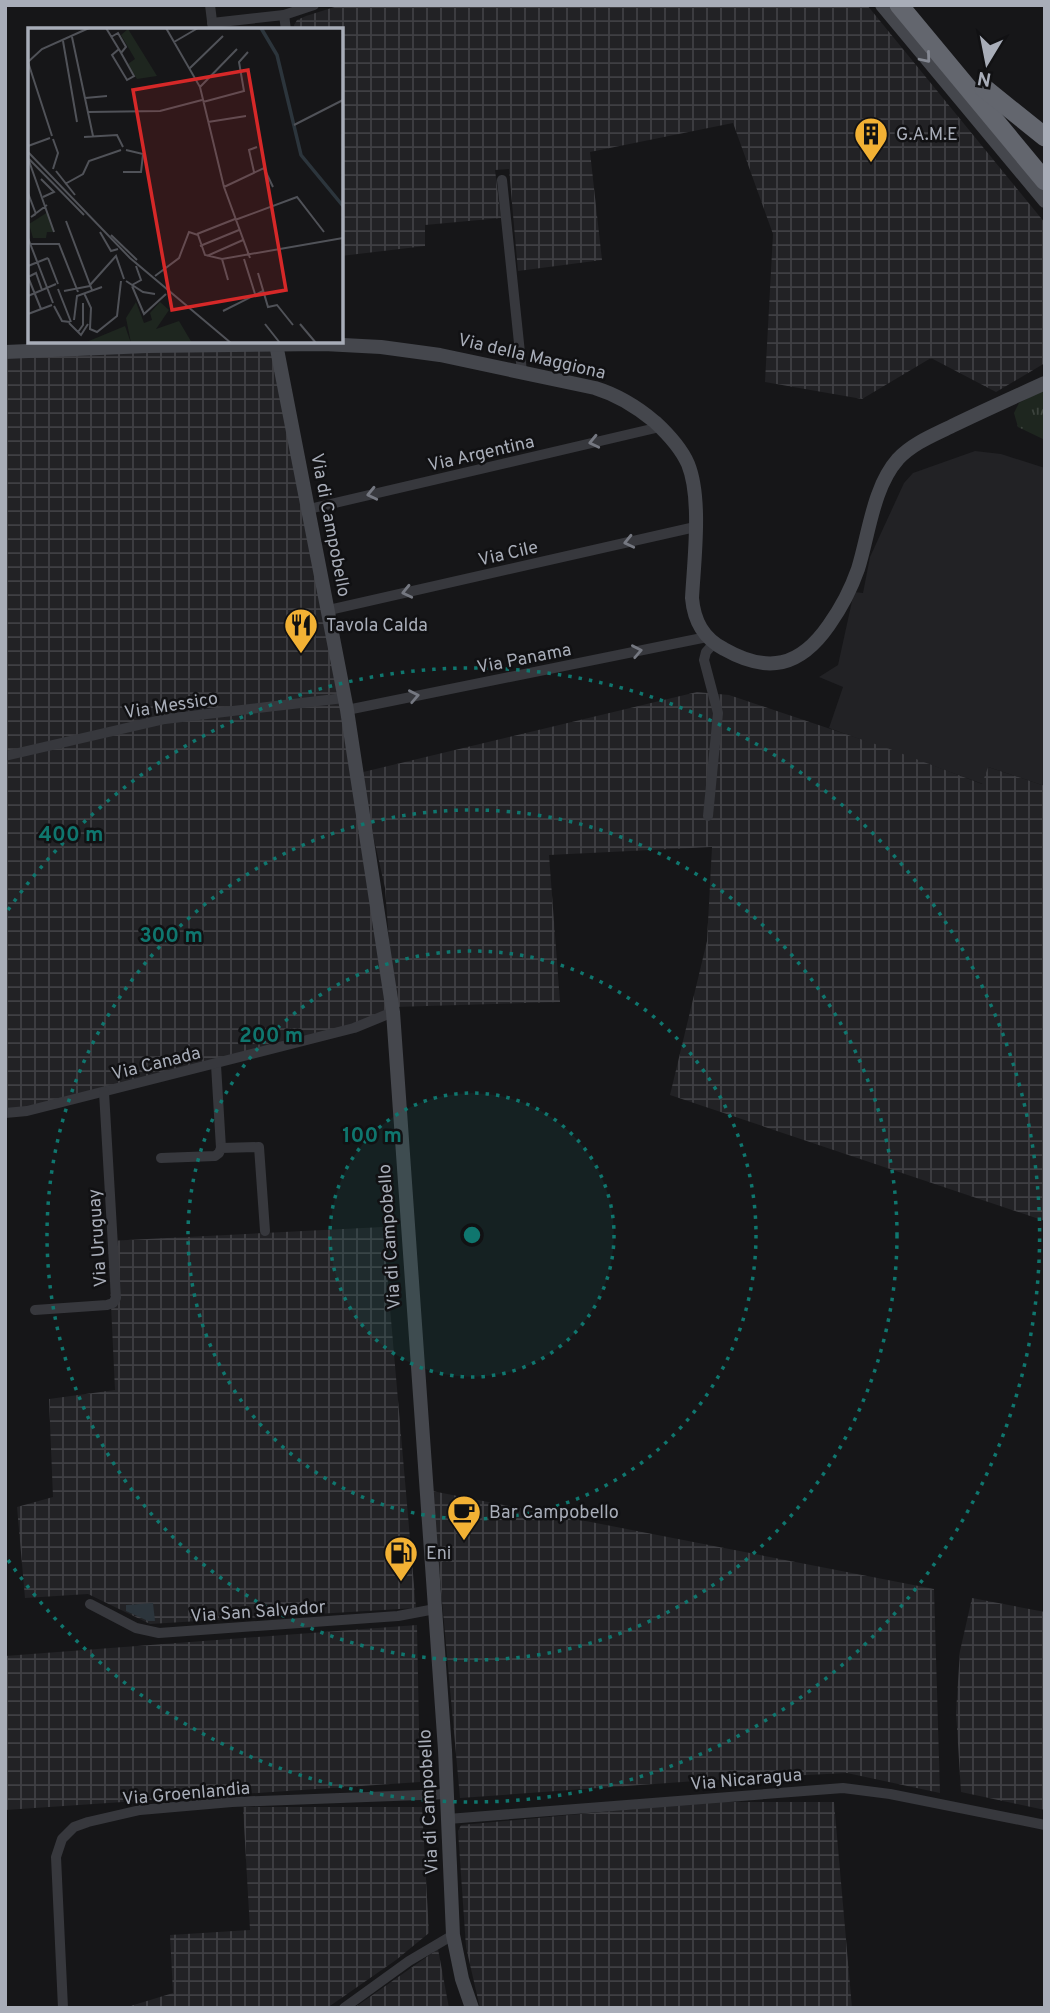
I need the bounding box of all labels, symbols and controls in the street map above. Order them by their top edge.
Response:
inset map [28,28,343,343]
north arrow [952,28,1022,98]
one-way arrow [918,49,930,62]
text: N [976,65,993,91]
building icon: G.A.M.E [852,115,890,164]
place label: G.A.M.E [896,124,958,147]
street label: Via della Maggiona [456,329,608,386]
street label: Via Argentina [426,431,537,478]
one-way arrow [588,434,600,449]
street label: Via di Campobello [304,452,355,599]
one-way arrow [366,486,378,500]
one-way arrow [623,534,635,548]
street label: Via Cile [476,536,540,572]
one-way arrow [401,584,413,599]
restaurant icon: Tavola Calda [282,606,320,655]
place label: Tavola Calda [326,615,428,638]
street label: Via Panama [475,639,573,680]
one-way arrow [631,645,643,660]
street label: Via Messico [123,688,220,725]
one-way arrow [408,690,420,705]
text: 400 m [39,822,103,849]
text: 300 m [139,923,203,950]
text: 200 m [239,1023,303,1050]
street label: Via Canada [109,1042,203,1087]
text: 100 m [342,1123,402,1150]
street label: Via di Campobello [374,1163,407,1310]
street label: Via Uruguay [84,1188,113,1288]
centre of rings [460,1223,484,1247]
cafe icon: Bar Campobello [445,1493,483,1542]
place label: Bar Campobello [489,1502,619,1525]
fuel station icon: Eni [382,1534,420,1583]
place label: Eni [426,1543,451,1566]
street label: Via San Salvador [190,1596,326,1629]
street label: Via di Campobello [414,1729,445,1875]
street label: Via Nicaragua [689,1764,803,1797]
street label: Via Groenlandia [121,1777,251,1812]

